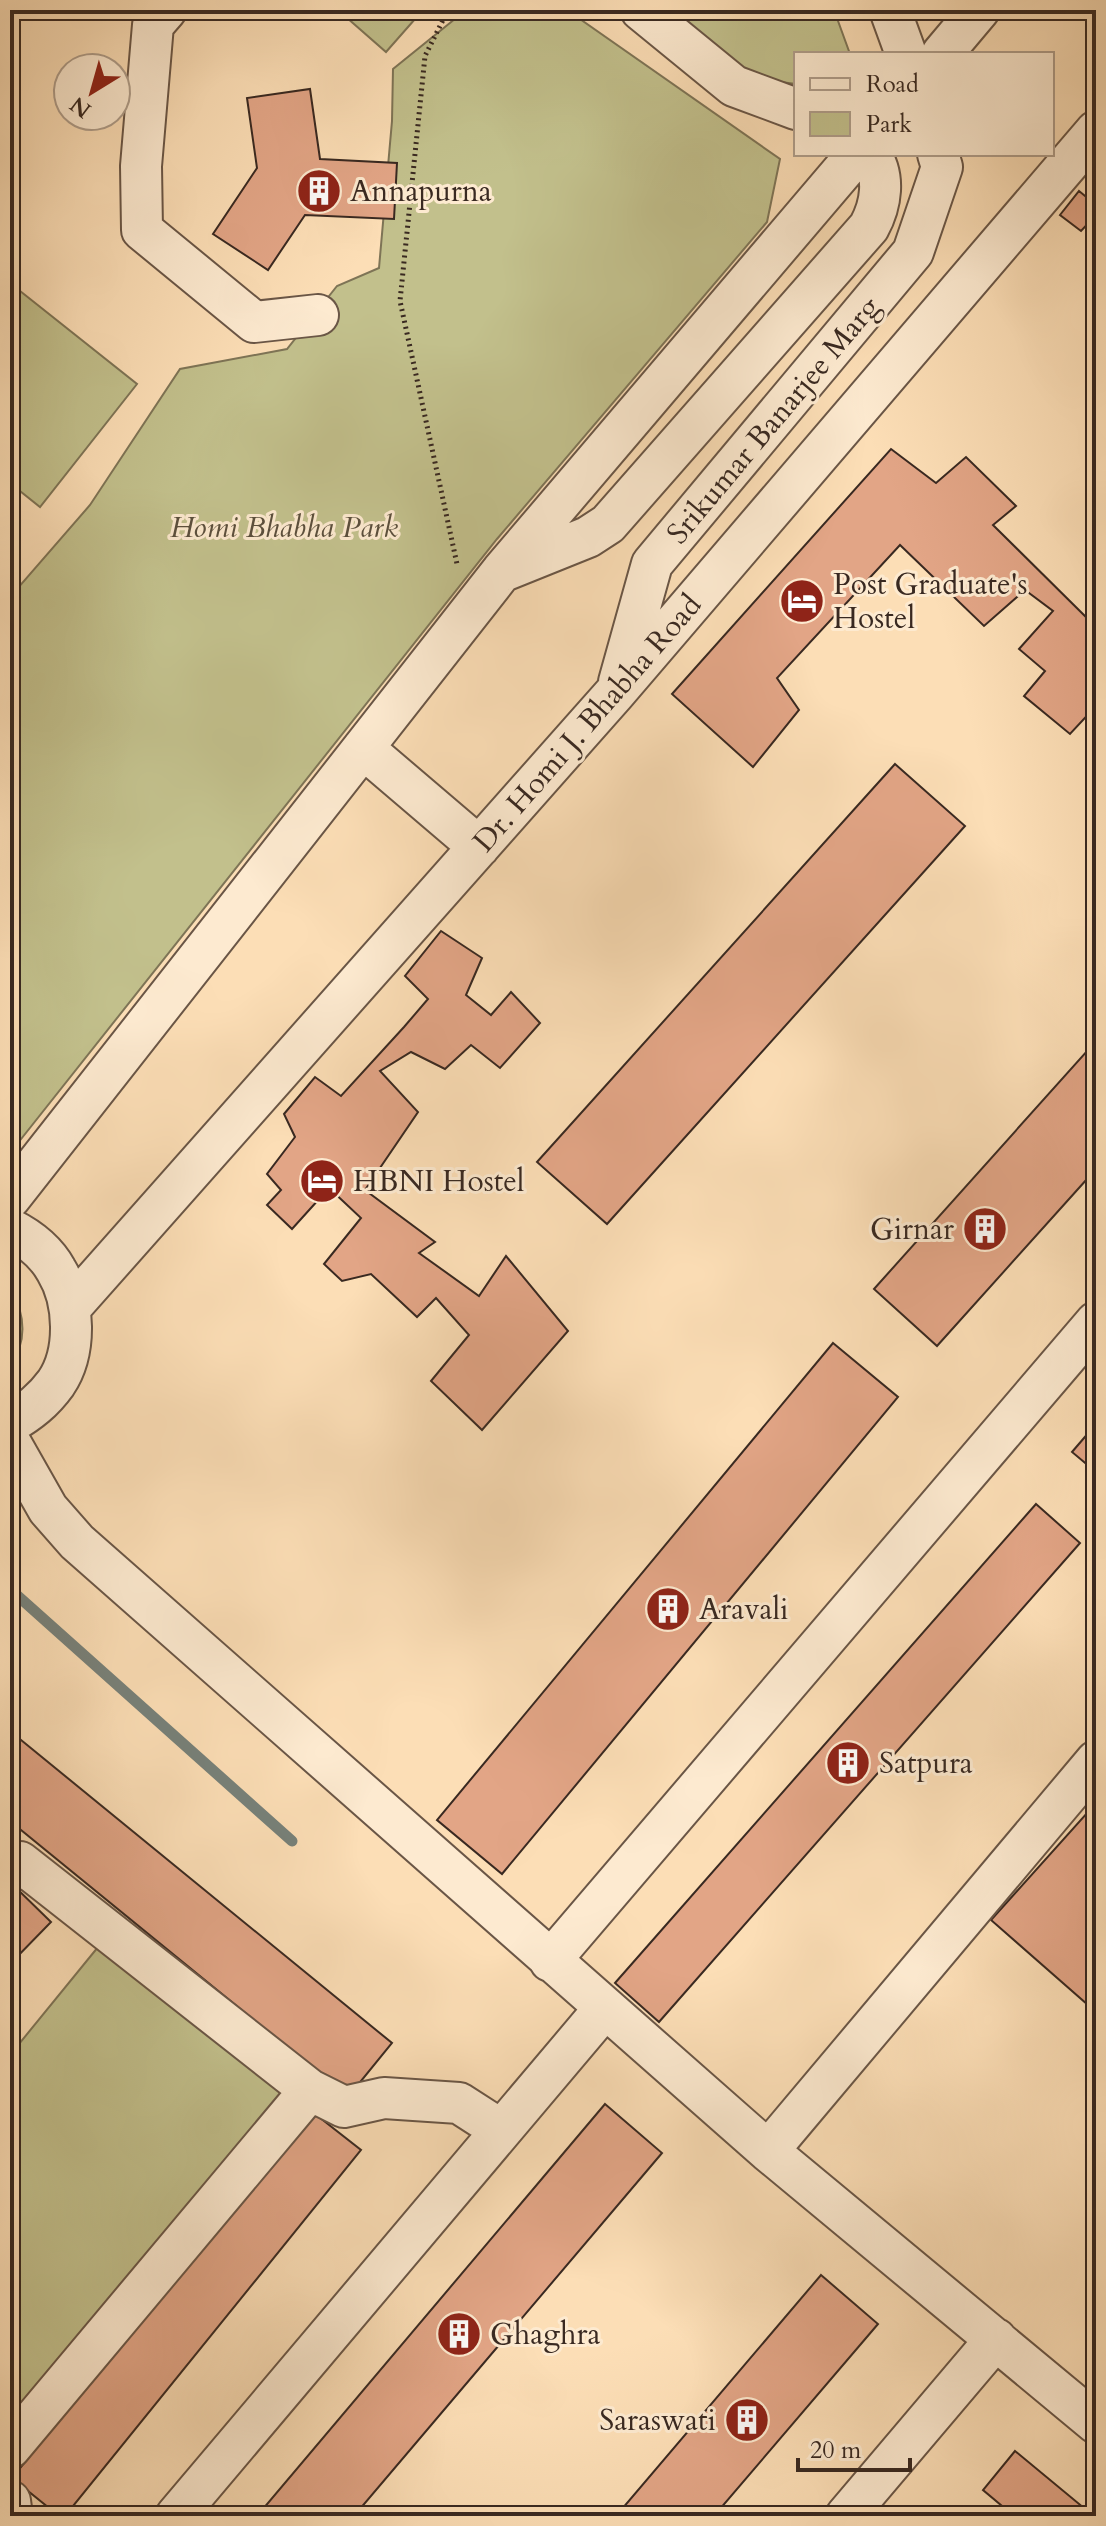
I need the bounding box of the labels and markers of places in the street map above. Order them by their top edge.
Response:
building icon: Annapurna [295,167,343,215]
place label: Annapurna [350,171,492,212]
place label: Post Graduate's Hostel [833,564,1028,639]
hotel icon: Post Graduate's Hostel [778,577,826,625]
hotel icon: HBNI Hostel [298,1157,346,1205]
place label: HBNI Hostel [353,1161,525,1202]
building icon: Girnar [961,1205,1009,1253]
place label: Girnar [870,1209,954,1250]
building icon: Aravali [644,1585,692,1633]
place label: Aravali [699,1589,788,1630]
building icon: Satpura [824,1739,872,1787]
place label: Satpura [879,1743,973,1784]
building icon: Ghaghra [435,2310,483,2358]
place label: Ghaghra [490,2314,600,2355]
building icon: Saraswati [723,2396,771,2444]
place label: Saraswati [599,2400,716,2441]

